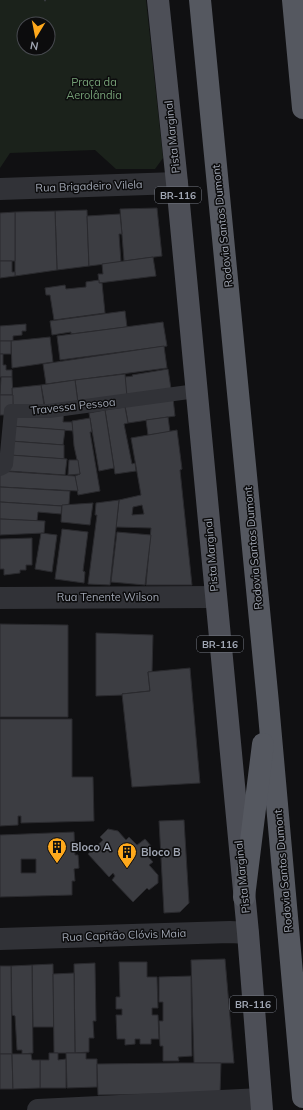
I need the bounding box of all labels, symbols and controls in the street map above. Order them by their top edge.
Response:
north arrow [16,16,56,56]
text: N [29,38,40,53]
park label: Praça da Aerolândia [66,75,122,102]
street label: Pista Marginal [161,100,183,174]
street label: Rodovia Santos Dumont [209,164,235,288]
street label: Rua Brigadeiro Vilela [35,177,143,195]
road number: BR-116 [155,187,201,203]
street label: Travessa Pessoa [30,395,116,417]
street label: Rodovia Santos Dumont [241,486,265,610]
street label: Pista Marginal [201,518,221,592]
street label: Rua Tenente Wilson [57,590,159,604]
road number: BR-116 [197,636,243,652]
street label: Rodovia Santos Dumont [271,809,295,933]
building icon: Bloco A [46,836,68,864]
place label: Bloco A [71,840,112,854]
street label: Pista Marginal [231,840,253,914]
building icon: Bloco B [116,841,138,869]
place label: Bloco B [141,845,181,859]
street label: Rua Capitão Clóvis Maia [62,926,186,944]
road number: BR-116 [230,996,276,1012]

